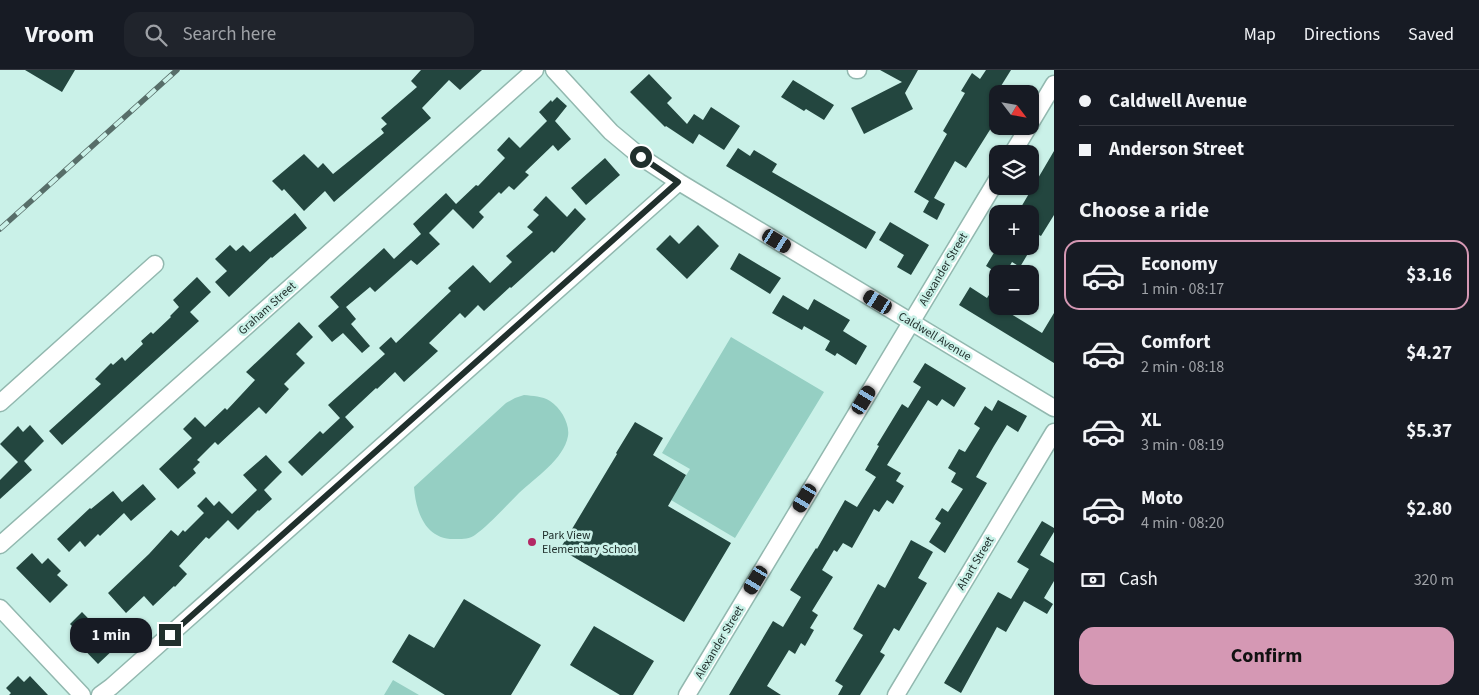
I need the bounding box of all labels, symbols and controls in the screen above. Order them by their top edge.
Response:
search box [124,12,474,57]
text: Vroom [25,17,94,52]
icon: search [142,21,170,49]
text: Search here [182,21,276,48]
text: Map [1244,22,1276,47]
text: Directions [1304,22,1380,47]
text: Saved [1408,22,1454,47]
north arrow [989,85,1039,135]
map controls [989,85,1039,315]
text: Caldwell Avenue [1109,88,1247,115]
text: Anderson Street [1109,136,1244,163]
button: layers [989,145,1039,195]
route start [630,146,652,168]
text: Choose a ride [1079,194,1209,226]
button: + [989,205,1039,255]
car [760,227,793,255]
street label: Alexander Street [915,230,972,309]
text: Economy [1141,251,1218,278]
icon: car [1081,253,1126,298]
text: $3.16 [1406,262,1452,289]
button: − [989,265,1039,315]
street label: Graham Street [235,278,300,339]
text: 1 min · 08:17 [1141,278,1224,300]
car [861,288,894,316]
street label: Caldwell Avenue [895,308,975,365]
text: Comfort [1141,329,1211,356]
icon: car [1081,331,1126,376]
text: $4.27 [1406,340,1452,367]
text: 2 min · 08:18 [1141,356,1224,378]
car [849,383,878,417]
text: XL [1141,407,1162,434]
icon: car [1081,409,1126,454]
text: $5.37 [1406,418,1452,445]
text: 3 min · 08:19 [1141,434,1224,456]
car [790,481,819,515]
text: Moto [1141,485,1183,512]
icon: car [1081,487,1126,532]
text: $2.80 [1406,496,1452,523]
text: 4 min · 08:20 [1141,512,1224,534]
place label: Park View Elementary School [542,527,637,558]
street label: Ahart Street [953,533,998,593]
marker: Park View Elementary School [526,536,538,548]
car [741,563,770,597]
icon: cash [1079,566,1107,594]
text: Cash [1119,566,1158,593]
text: 320 m [1414,569,1454,591]
street label: Alexander Street [691,603,748,682]
callout: 1 min [70,618,152,652]
text: 1 min [92,624,130,646]
route end [159,624,181,646]
button: Confirm [1079,627,1454,685]

